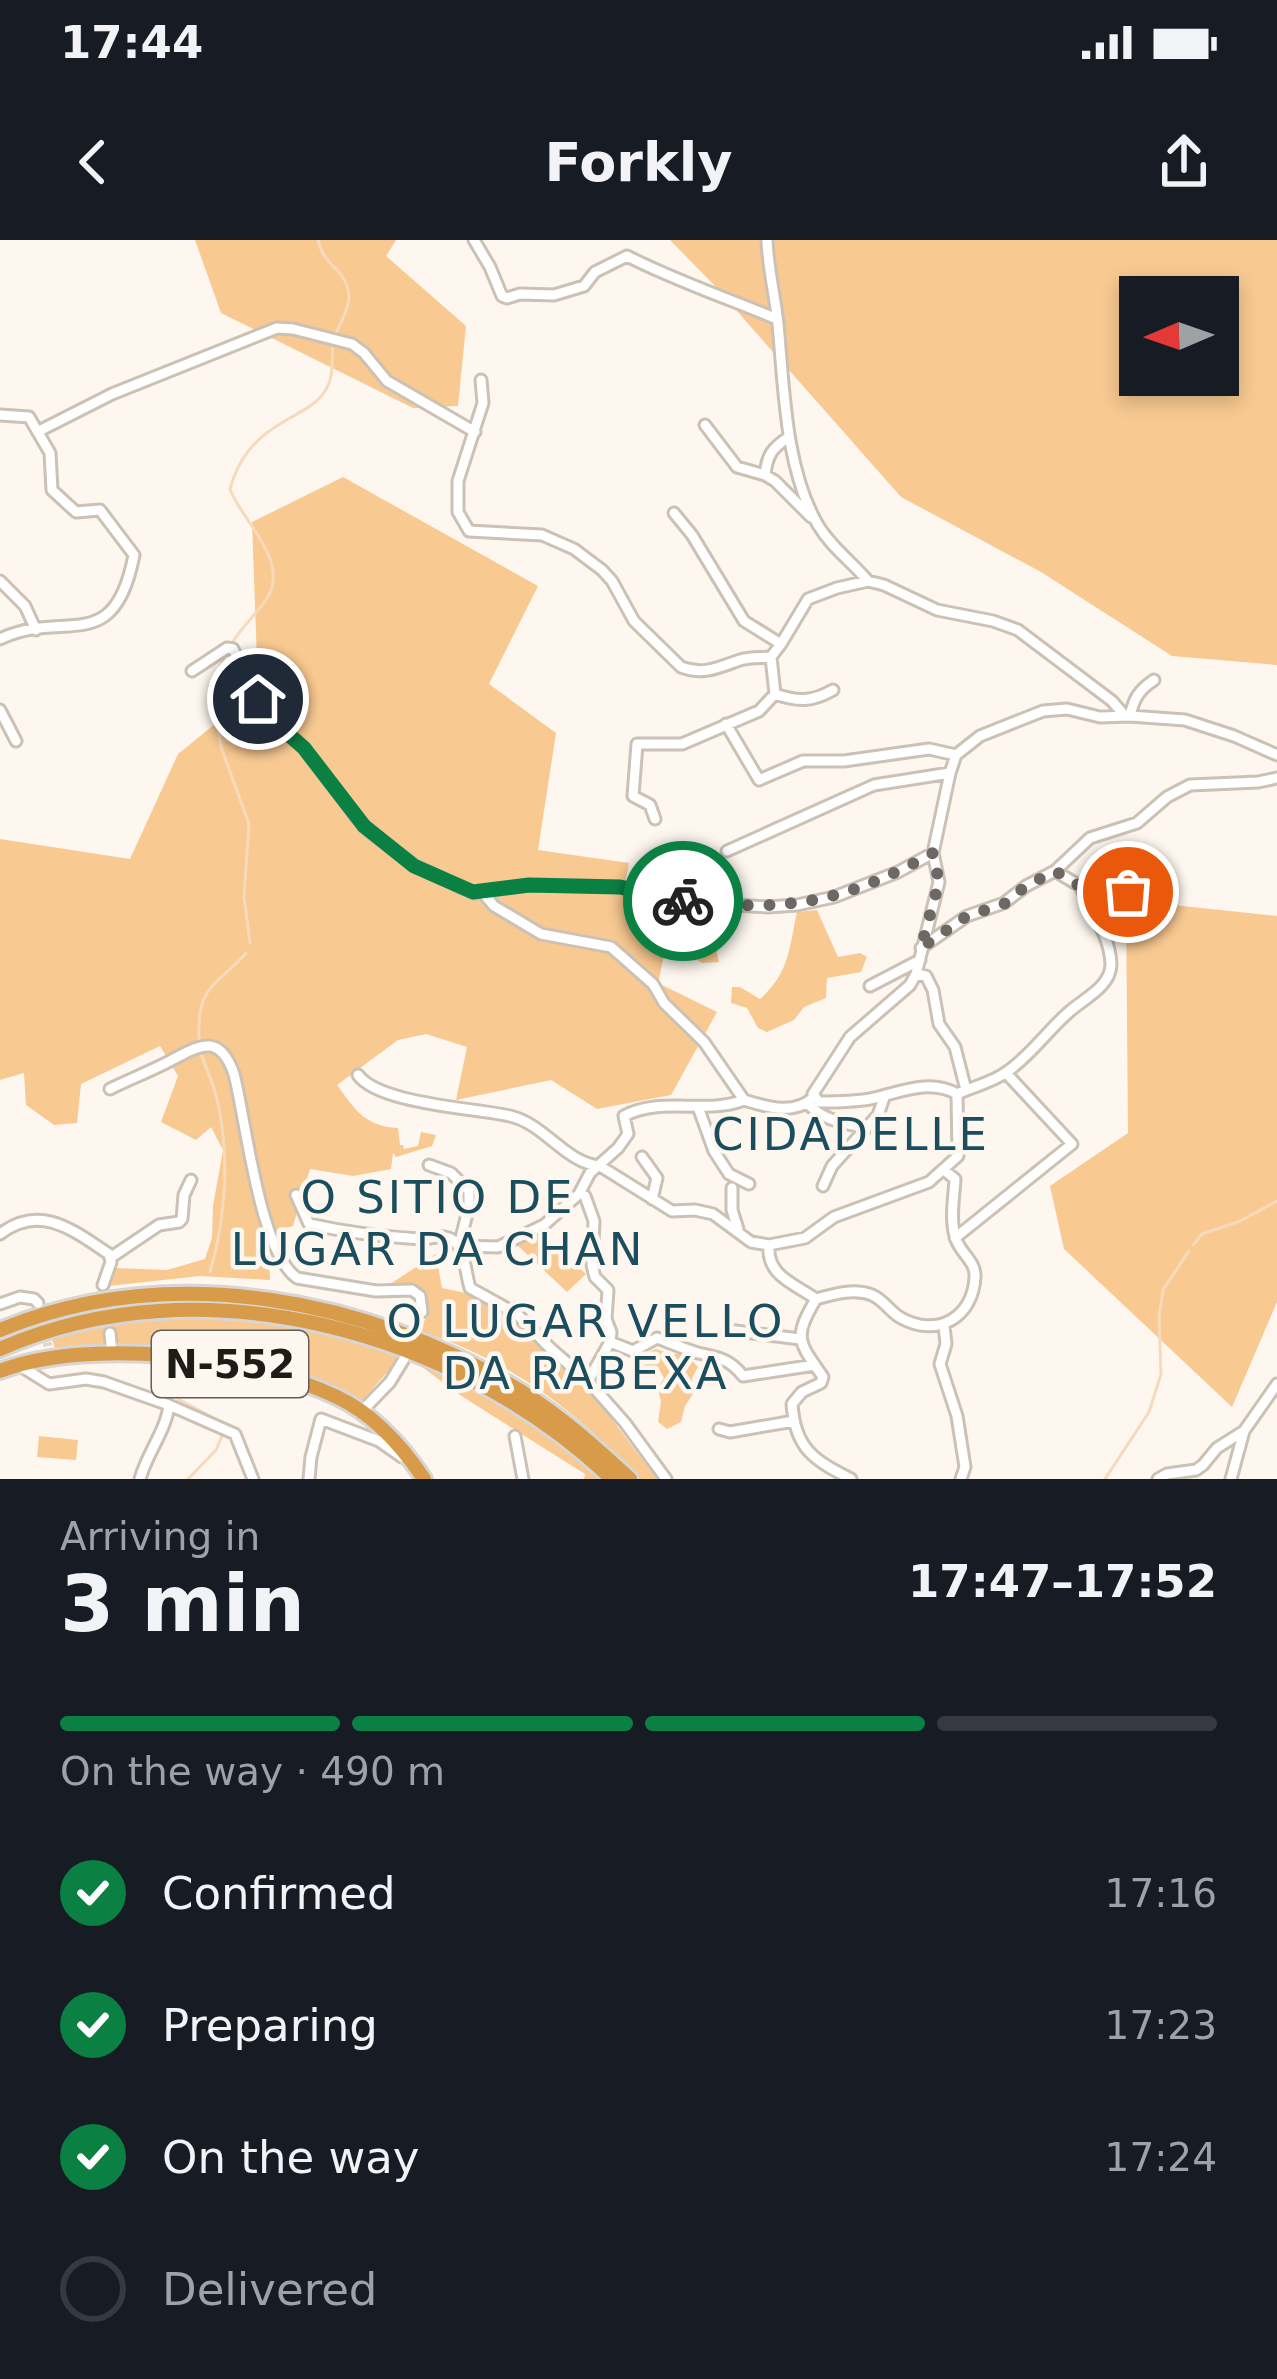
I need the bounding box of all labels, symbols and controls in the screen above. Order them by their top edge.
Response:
text: 17:44 [60,16,203,69]
icon: back [60,129,126,195]
icon: share [1151,129,1217,195]
text: Forkly [544,131,733,194]
north arrow [1119,276,1239,396]
map controls [1119,276,1239,396]
pin [207,648,309,750]
icon: home [225,666,291,732]
courier [623,841,743,961]
pin [1077,841,1179,943]
icon: bag [1095,859,1161,925]
icon: bike [650,868,716,934]
district label: CIDADELLE [712,1108,990,1161]
district label: O SITIO DE LUGAR DA CHAN [231,1171,645,1276]
district label: O LUGAR VELLO DA RABEXA [387,1295,785,1400]
road number: N-552 [152,1331,308,1397]
text: Arriving in [60,1514,260,1559]
text: 17:47–17:52 [908,1555,1217,1608]
text: 3 min [60,1559,305,1649]
text: On the way · 490 m [60,1749,445,1794]
icon: check [60,1860,126,1926]
text: Confirmed [162,1867,396,1920]
text: 17:16 [1105,1871,1217,1916]
icon: check [60,1992,126,2058]
text: Preparing [162,1999,378,2052]
text: 17:23 [1105,2003,1217,2048]
icon: check [60,2124,126,2190]
text: On the way [162,2131,419,2184]
text: 17:24 [1105,2135,1217,2180]
text: Delivered [162,2263,377,2316]

